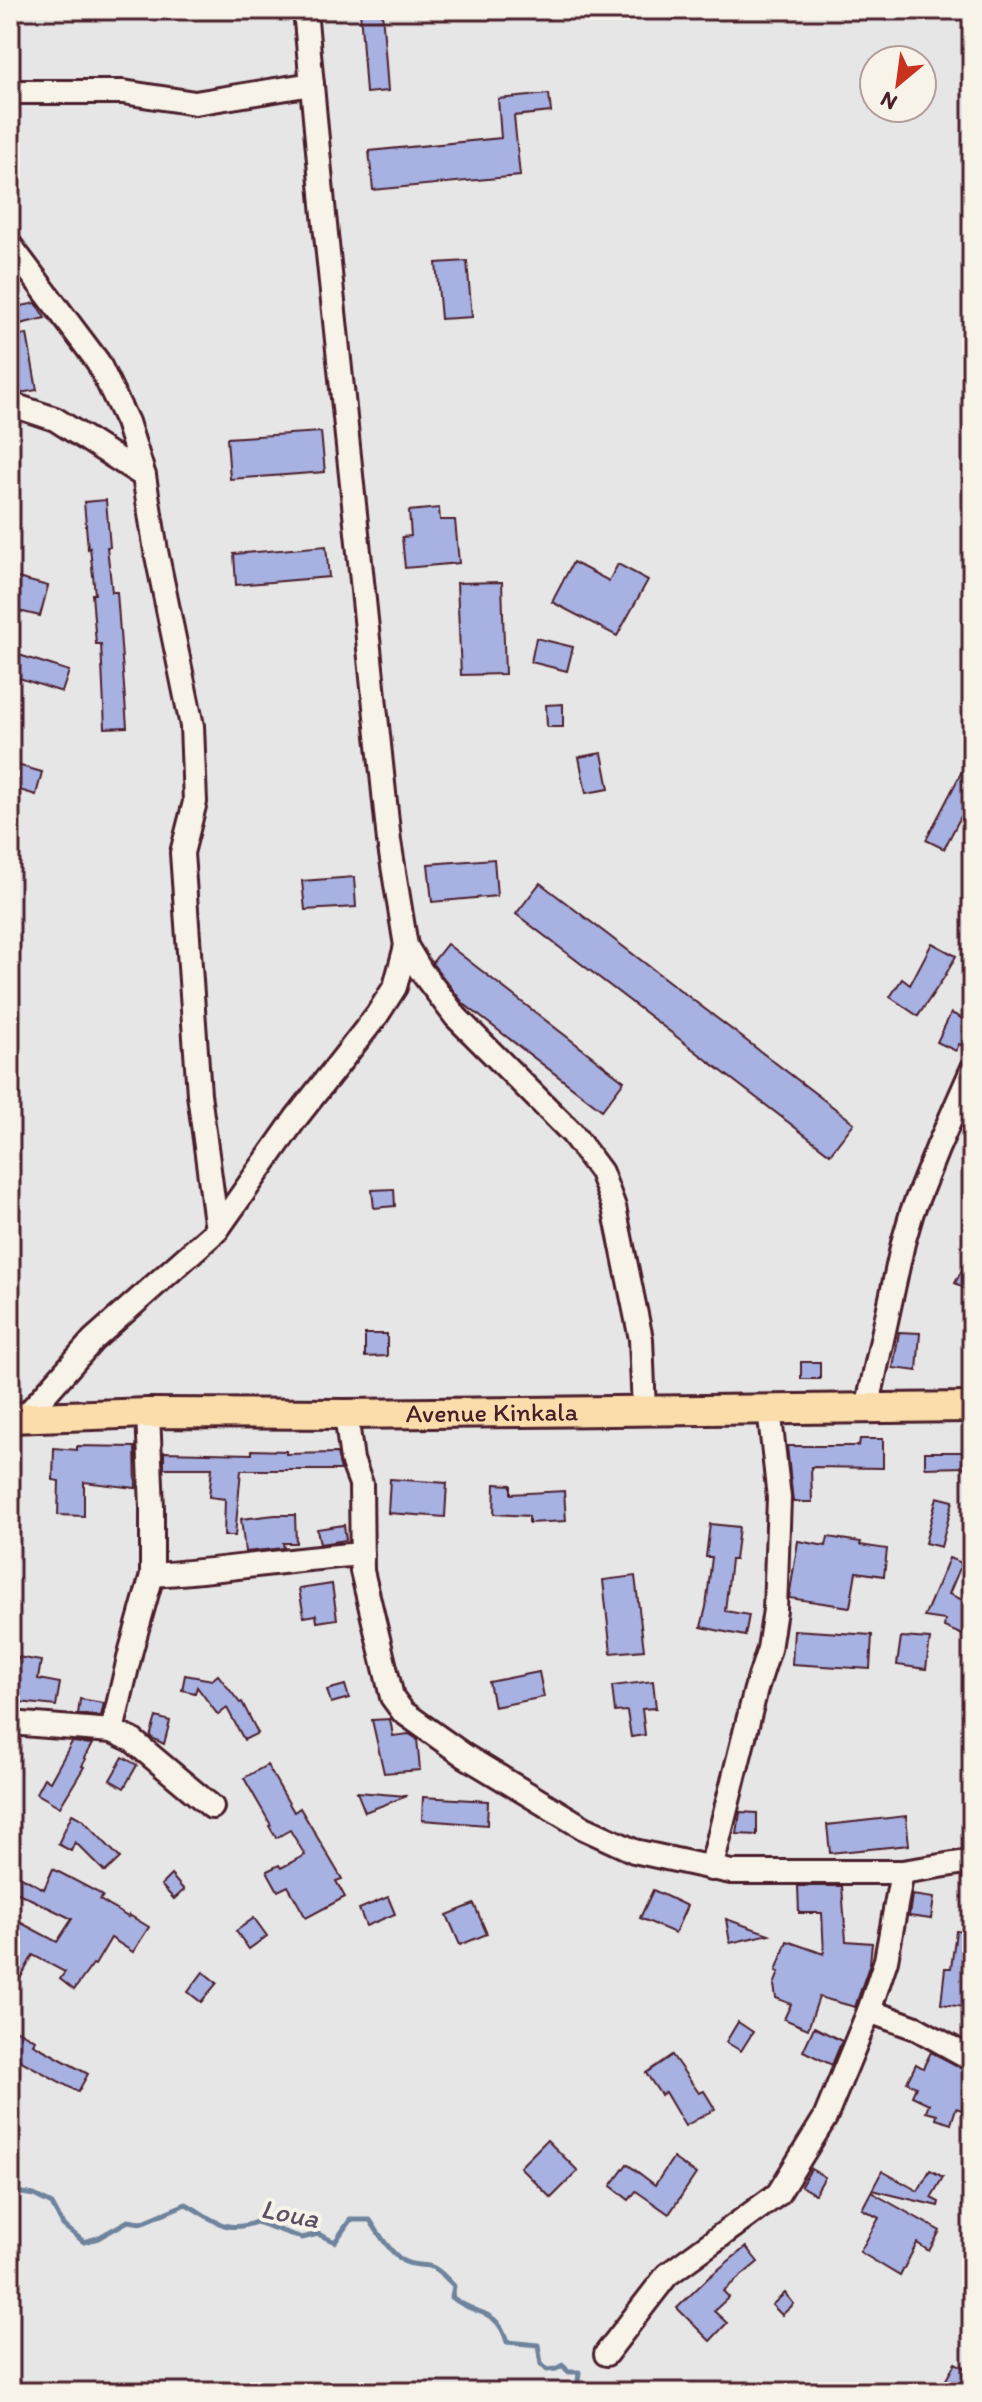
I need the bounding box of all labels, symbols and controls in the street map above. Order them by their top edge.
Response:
north arrow [858,44,938,124]
text: N [876,86,902,116]
street label: Avenue Kinkala [406,1395,579,1429]
water label: Loua [258,2191,322,2235]

